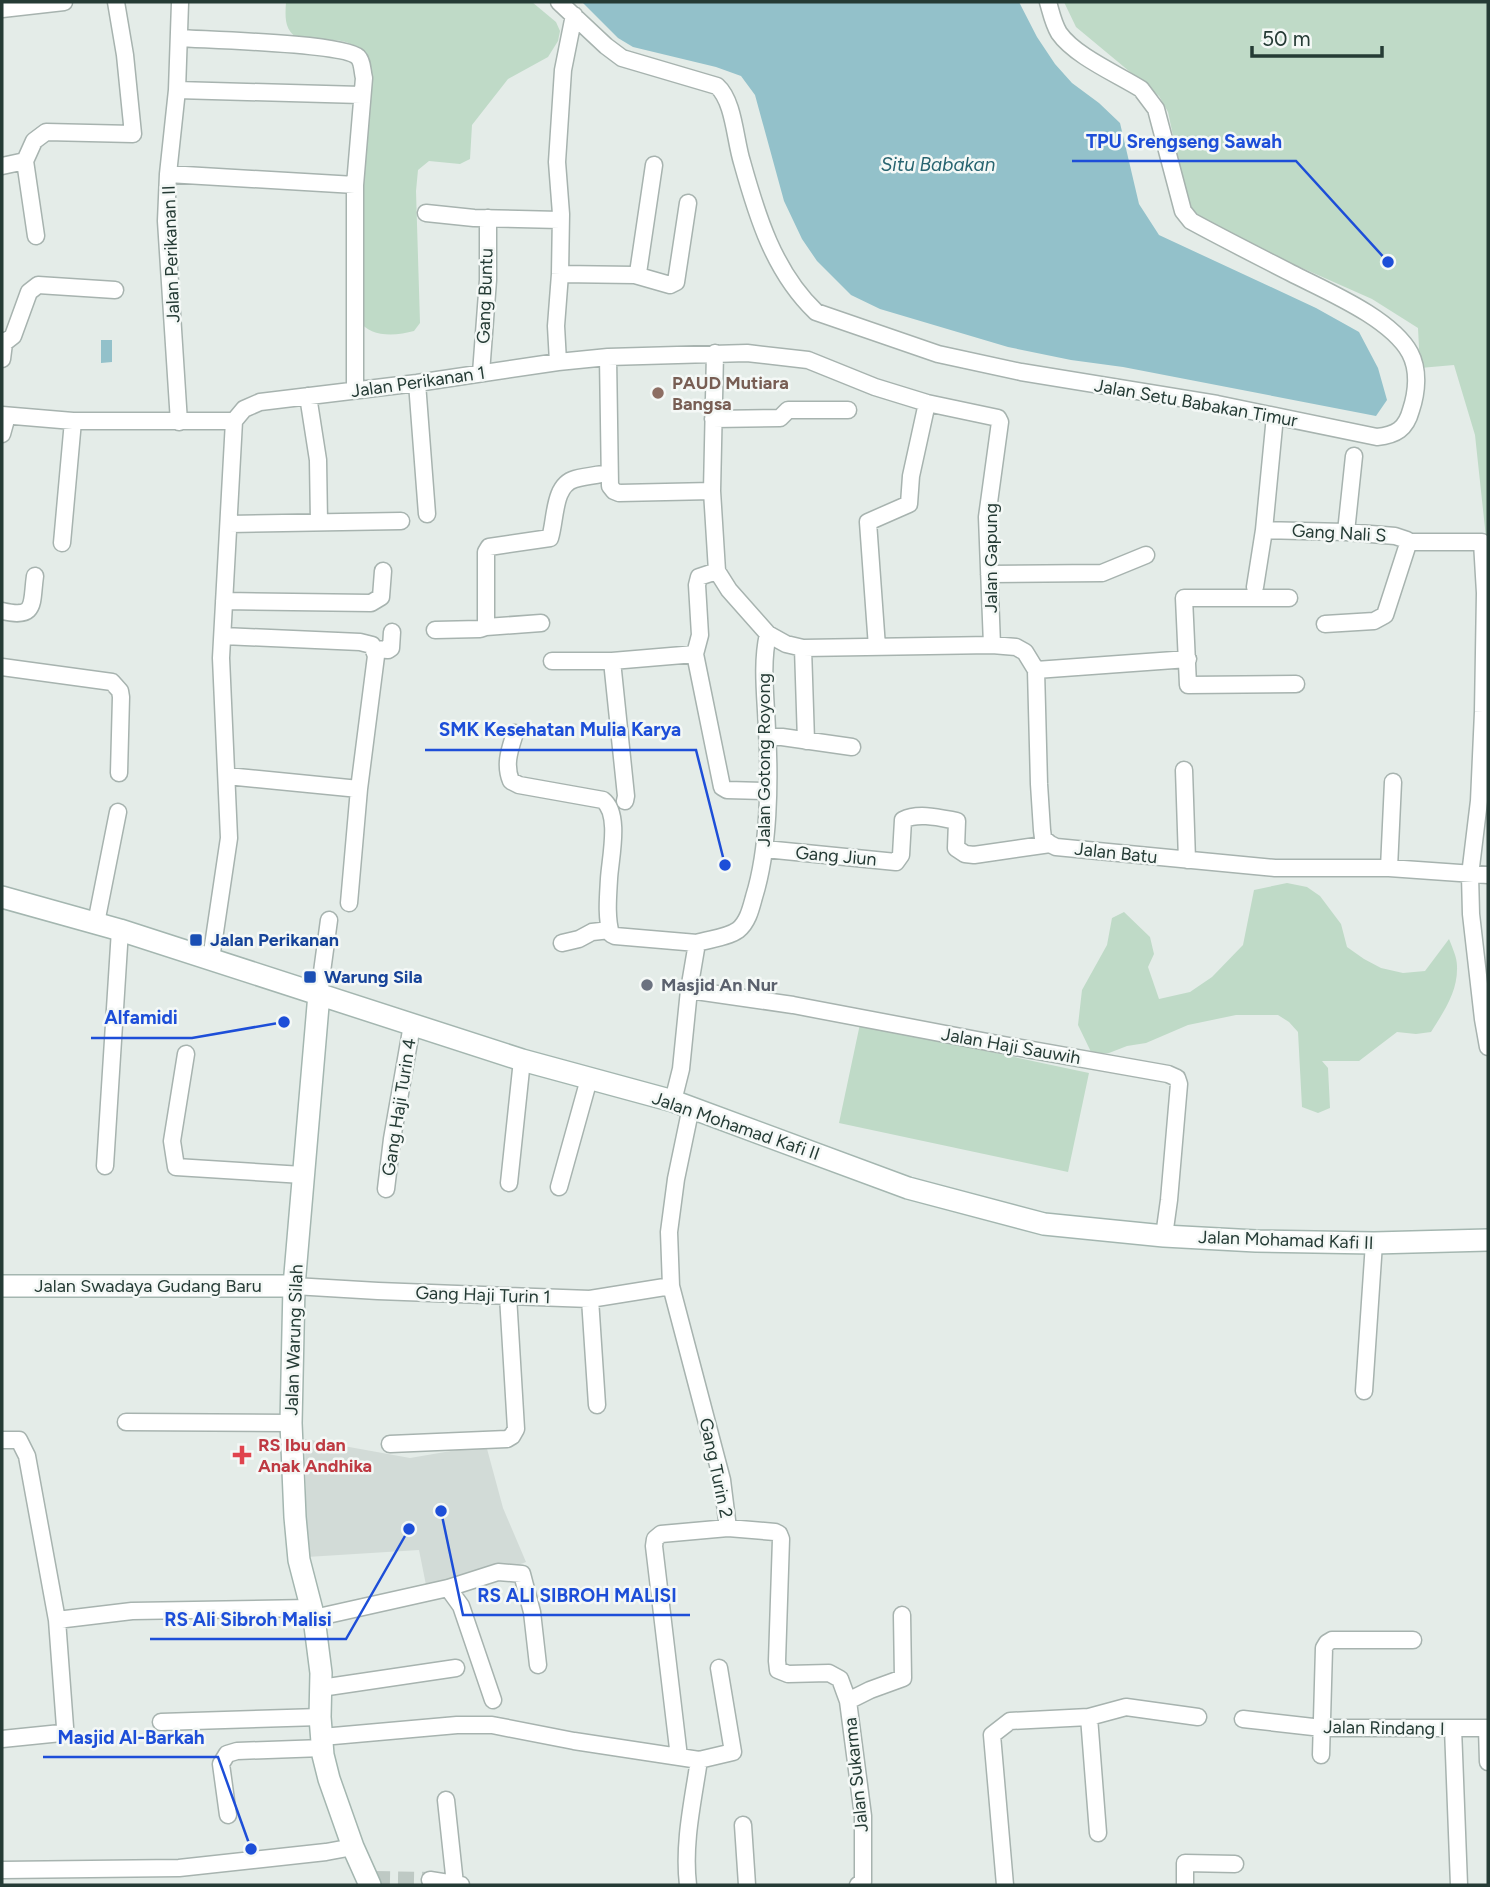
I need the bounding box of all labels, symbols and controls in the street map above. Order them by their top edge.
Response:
scale bar [1252,14,1382,58]
text: 50 m [1262,26,1311,51]
callout: TPU Srengseng Sawah [1072,121,1296,161]
text: TPU Srengseng Sawah [1086,130,1282,153]
water label: Situ Babakan [881,153,996,176]
street label: Jalan Perikanan II [158,185,184,323]
street label: Gang Buntu [472,248,498,344]
street label: Jalan Perikanan 1 [349,362,487,402]
place label: PAUD Mutiara Bangsa [672,372,789,415]
street label: Jalan Setu Babakan Timur [1093,374,1299,432]
marker: PAUD Mutiara Bangsa [650,385,666,401]
street label: Jalan Gapung [980,503,1002,613]
street label: Gang Nali S [1291,520,1387,546]
street label: Jalan Gotong Royong [753,673,775,847]
callout: SMK Kesehatan Mulia Karya [425,710,696,750]
text: SMK Kesehatan Mulia Karya [439,718,681,741]
street label: Jalan Batu [1074,838,1158,868]
street label: Gang Jiun [794,841,878,871]
place label: Jalan Perikanan [210,929,339,951]
marker: Jalan Perikanan [188,932,204,948]
place label: Warung Sila [324,966,423,988]
marker: Warung Sila [302,969,318,985]
place label: Masjid An Nur [661,974,778,996]
marker: Masjid An Nur [639,977,655,993]
callout: Alfamidi [91,998,192,1038]
text: Alfamidi [104,1006,178,1029]
street label: Jalan Haji Sauwih [940,1023,1082,1069]
street label: Gang Haji Turin 4 [377,1037,421,1177]
street label: Jalan Mohamad Kafi II [649,1087,823,1165]
street label: Jalan Mohamad Kafi II [1198,1226,1374,1254]
street label: Jalan Warung Silah [280,1264,308,1416]
street label: Jalan Swadaya Gudang Baru [34,1275,262,1297]
street label: Gang Haji Turin 1 [415,1282,551,1308]
street label: Gang Turin 2 [695,1416,737,1520]
place label: RS Ibu dan Anak Andhika [258,1434,372,1477]
marker: RS Ibu dan Anak Andhika [232,1445,252,1465]
callout: RS ALI SIBROH MALISI [463,1575,690,1615]
text: RS ALI SIBROH MALISI [477,1584,677,1607]
callout: RS Ali Sibroh Malisi [150,1599,346,1639]
text: RS Ali Sibroh Malisi [164,1608,332,1631]
street label: Jalan Sukarma [839,1716,873,1834]
street label: Jalan Rindang I [1323,1716,1445,1740]
callout: Masjid Al-Barkah [43,1717,218,1757]
text: Masjid Al-Barkah [57,1726,205,1749]

